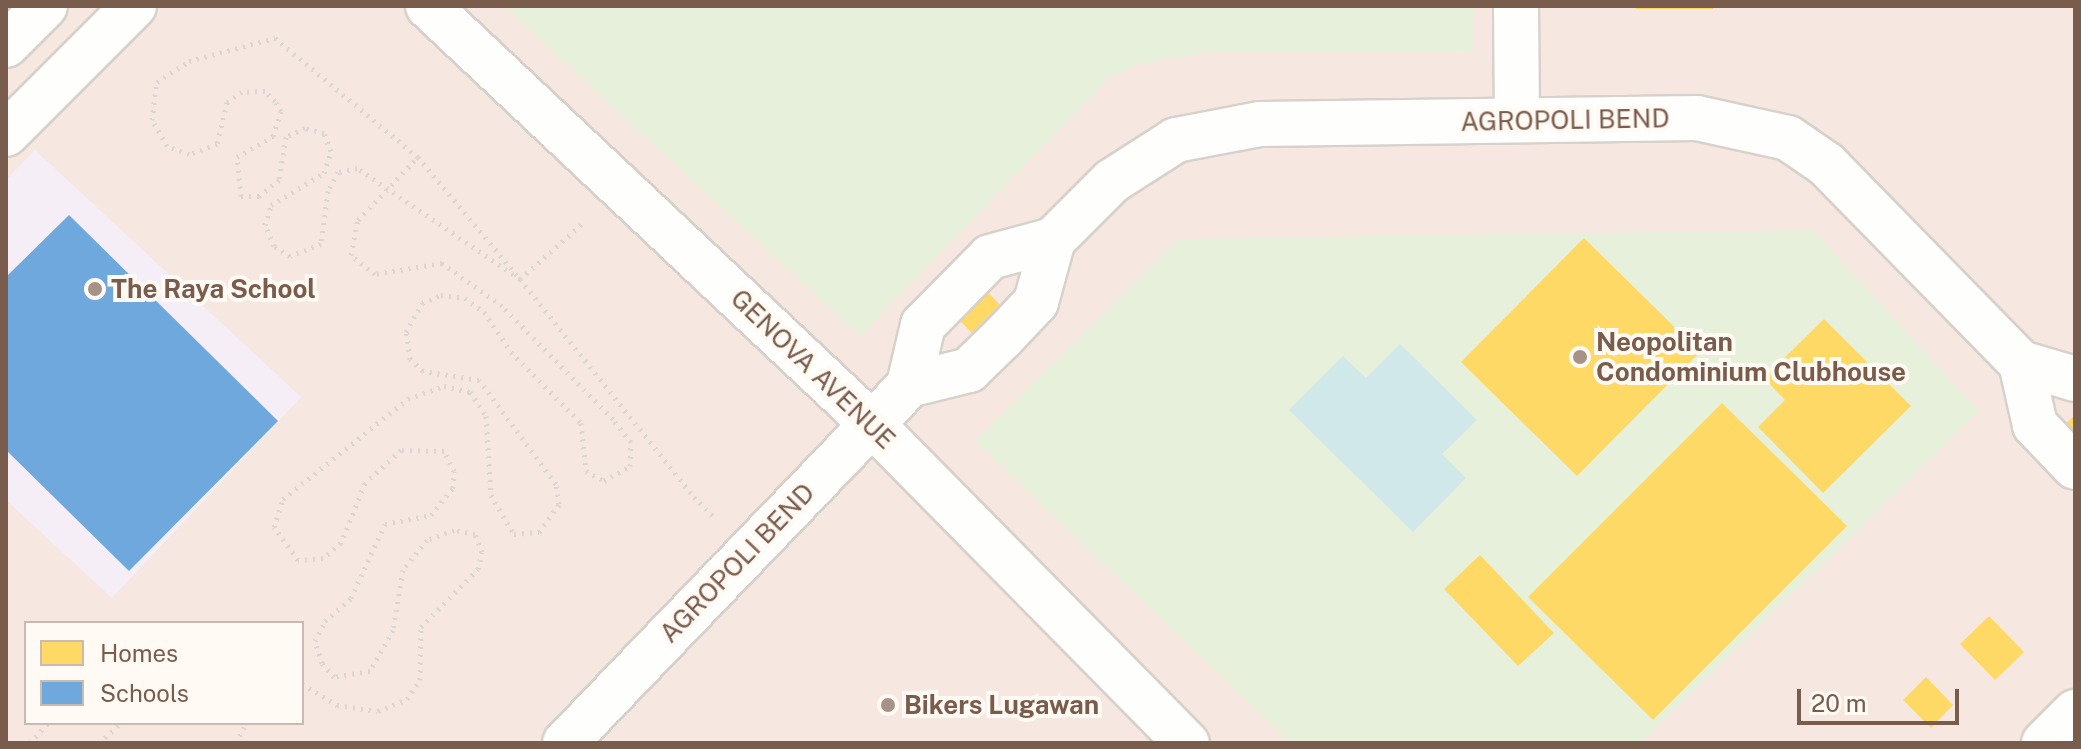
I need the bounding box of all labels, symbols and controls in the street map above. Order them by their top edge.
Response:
street label: AGROPOLI BEND [1460,103,1670,137]
place label: The Raya School [111,273,316,305]
marker: The Raya School [86,280,104,298]
street label: GENOVA AVENUE [724,283,902,455]
place label: Neopolitan Condominium Clubhouse [1596,326,1906,388]
marker: Neopolitan Condominium Clubhouse [1571,348,1589,366]
street label: AGROPOLI BEND [653,477,821,649]
legend [24,621,304,725]
text: Homes [100,639,178,667]
scale bar [1801,673,1963,723]
text: Schools [100,679,189,707]
place label: Bikers Lugawan [904,689,1099,721]
text: 20 m [1811,689,1867,717]
marker: Bikers Lugawan [879,696,897,714]

